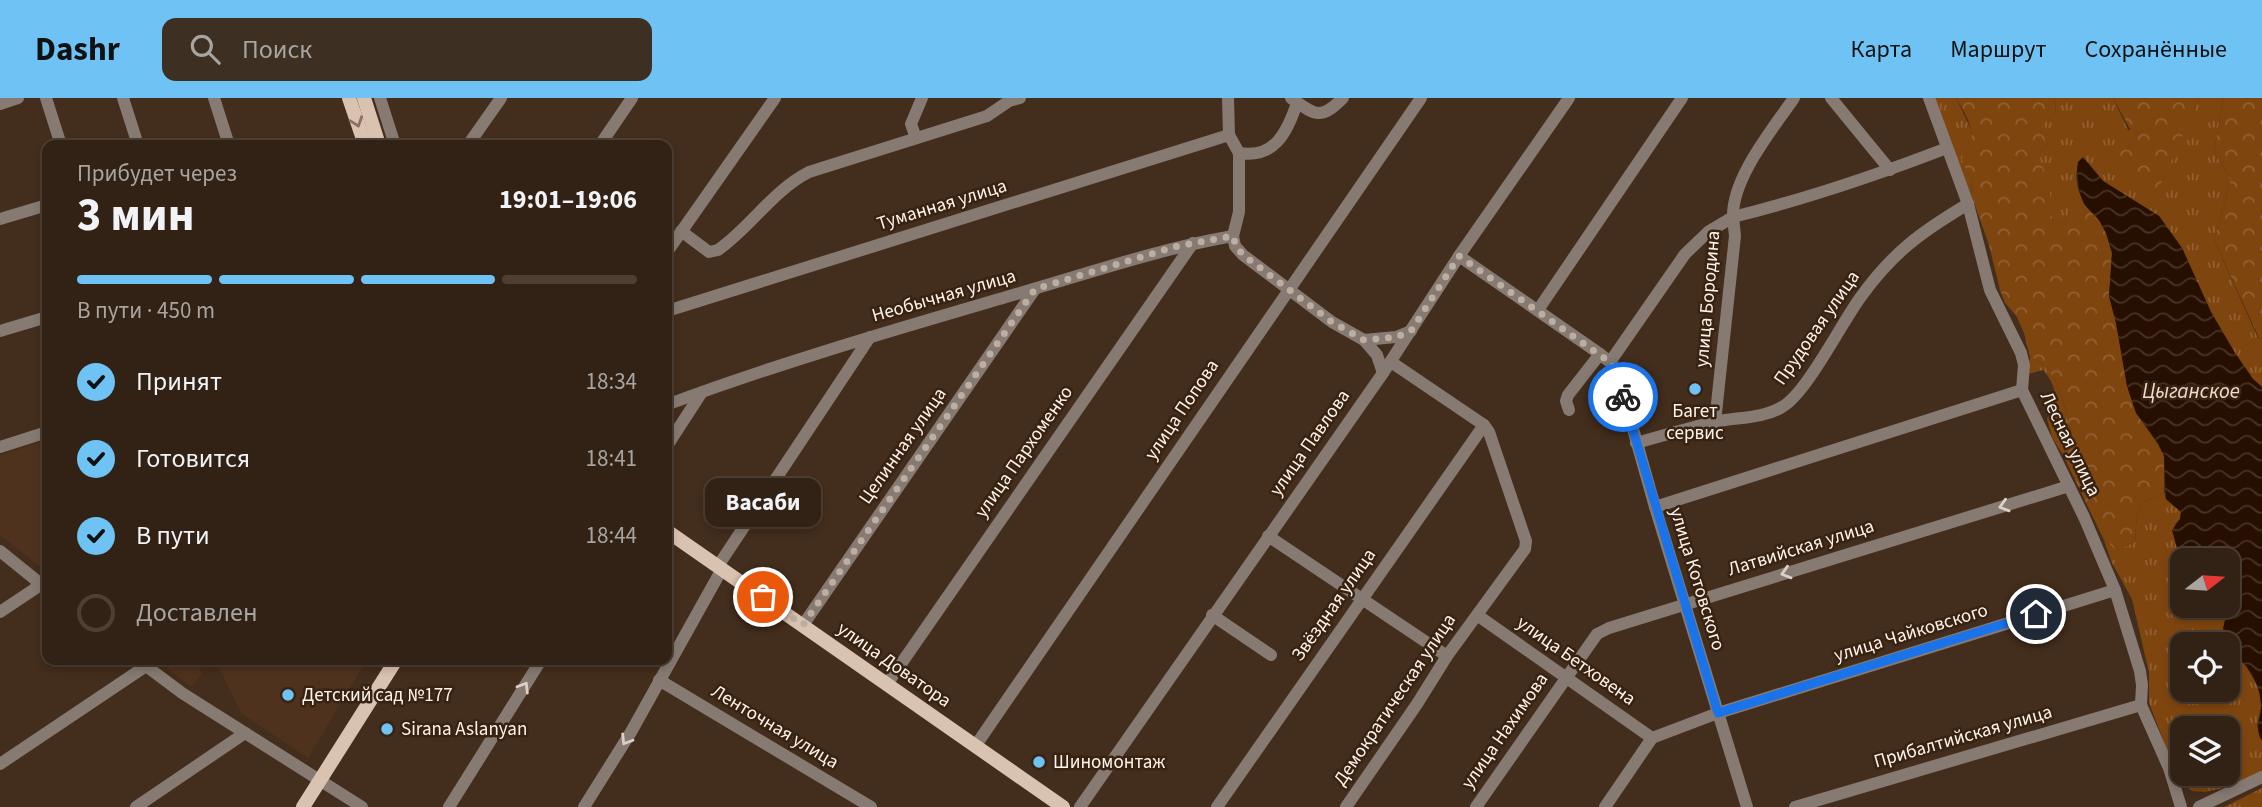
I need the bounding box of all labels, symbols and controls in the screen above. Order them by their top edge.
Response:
search box [162,18,652,81]
text: Dashr [35,26,120,73]
icon: search [186,30,224,68]
text: Поиск [242,31,312,68]
text: Карта [1851,32,1912,67]
text: Маршрут [1950,32,2046,67]
text: Сохранённые [2084,32,2227,67]
one-way arrow [349,115,363,127]
text: Прибудет через [77,157,237,190]
street label: Туманная улица [874,172,1010,238]
text: 19:01–19:06 [499,181,637,218]
text: 3 мин [77,183,194,248]
street label: улица Бородина [1689,230,1727,368]
street label: Необычная улица [869,263,1019,329]
street label: Прудовая улица [1767,265,1867,391]
text: В пути · 450 m [77,294,215,327]
street label: улица Попова [1138,354,1226,466]
courier [1588,362,1658,432]
icon: check [77,363,115,401]
text: Принят [136,363,222,400]
text: 18:34 [586,365,637,398]
water label: Цыганское [2142,376,2240,406]
icon: bike [1604,378,1642,416]
street label: улица Пархоменко [968,381,1080,523]
marker: Багет сервис [1687,381,1703,397]
street label: Целинная улица [853,382,953,510]
street label: улица Павлова [1263,384,1357,502]
street label: Лесная улица [2033,387,2107,501]
place label: Багет сервис [1666,398,1724,447]
icon: check [77,440,115,478]
text: Готовится [136,440,250,477]
text: 18:41 [586,442,637,475]
callout: Васаби [705,478,821,527]
text: Васаби [726,486,800,519]
one-way arrow [1998,498,2010,512]
street label: улица Котовского [1662,504,1732,654]
street label: Латвийская улица [1724,513,1878,583]
icon: check [77,517,115,555]
text: В пути [136,517,210,554]
text: 18:44 [586,519,637,552]
street label: Звёздная улица [1285,543,1383,667]
north arrow [2170,548,2240,618]
map controls [2170,548,2240,786]
one-way arrow [1780,565,1793,579]
pin [733,567,793,627]
icon: bag [744,578,782,616]
pin [2006,584,2066,644]
text: Доставлен [136,594,258,631]
icon: home [2017,595,2055,633]
street label: улица Чайковского [1831,597,1991,669]
street label: Демократическая улица [1327,609,1463,791]
street label: улица Бетховена [1511,610,1641,712]
street label: улица Доватора [831,616,957,714]
button: locate [2170,632,2240,702]
street label: улица Нахимова [1455,667,1555,795]
street label: Ленточная улица [706,678,844,776]
place label: Детский сад №177 [302,682,453,709]
one-way arrow [516,682,529,695]
marker: Детский сад №177 [280,687,296,703]
street label: Прибалтийская улица [1871,699,2055,775]
place label: Sirana Aslanyan [401,716,527,743]
button: layers [2170,716,2240,786]
marker: Sirana Aslanyan [379,721,395,737]
one-way arrow [621,732,634,745]
place label: Шиномонтаж [1053,749,1165,776]
marker: Шиномонтаж [1031,754,1047,770]

